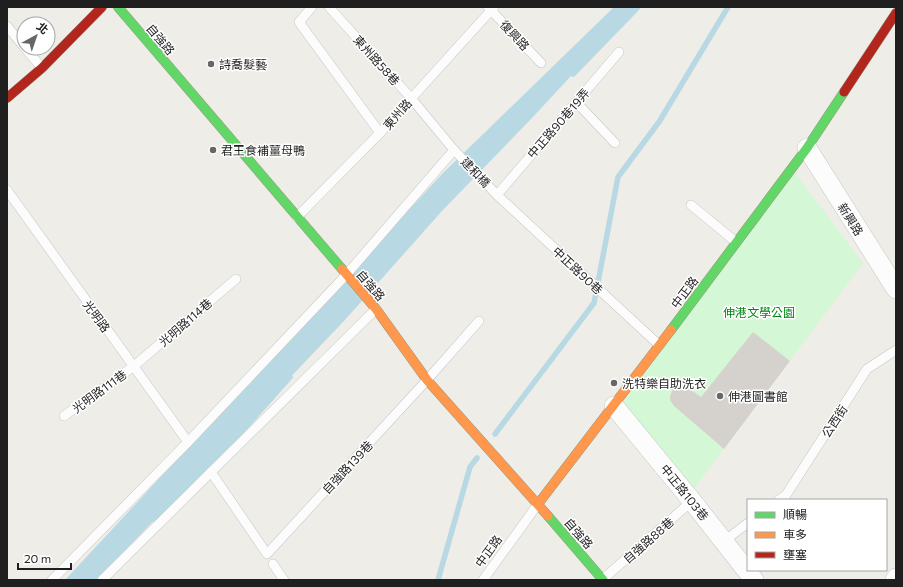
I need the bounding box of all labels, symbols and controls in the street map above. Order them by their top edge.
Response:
north arrow [16,16,56,56]
street label: 復興路 [498,17,532,53]
text: 北 [34,19,51,36]
street label: 自強路 [144,21,178,57]
street label: 東州路58巷 [351,32,403,88]
place label: 詩喬髮藝 [219,57,267,71]
marker: 詩喬髮藝 [206,59,216,69]
street label: 中正路90巷19弄 [524,85,592,161]
street label: 東州路 [380,96,414,132]
place label: 君王食補薑母鴨 [221,143,305,157]
marker: 君王食補薑母鴨 [208,145,218,155]
street label: 建和橋 [458,154,494,190]
street label: 新興路 [836,200,866,238]
street label: 中正路90巷 [550,243,606,297]
street label: 自強路 [354,267,388,303]
street label: 中正路 [668,273,700,311]
street label: 光明路114巷 [156,295,214,349]
street label: 光明路 [81,297,113,335]
park label: 伸港文學公園 [723,305,795,319]
street label: 光明路111巷 [69,367,129,415]
place label: 洗特樂自助洗衣 [622,376,706,390]
marker: 洗特樂自助洗衣 [609,378,619,388]
place label: 伸港圖書館 [728,389,788,403]
marker: 伸港圖書館 [715,391,725,401]
street label: 公西街 [818,402,850,440]
street label: 自強路139巷 [319,438,375,496]
street label: 中正路103巷 [658,461,712,523]
legend [747,499,887,571]
text: 順暢 [783,507,807,521]
street label: 自強路88巷 [620,514,676,566]
street label: 自強路 [562,515,596,551]
text: 車多 [783,527,807,541]
street label: 中正路 [472,532,504,570]
scale bar [18,545,71,571]
text: 壅塞 [783,547,807,561]
text: 20 m [24,551,51,565]

